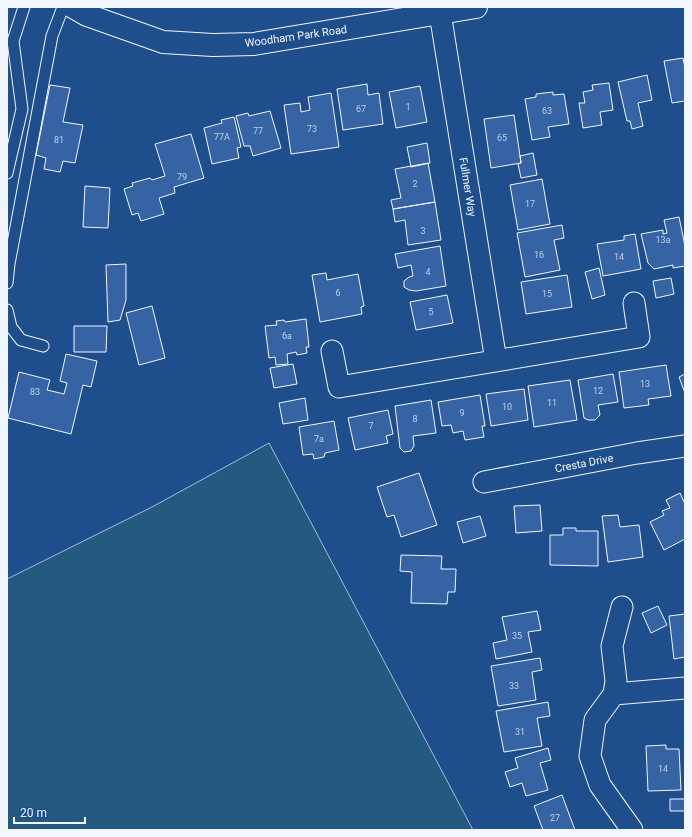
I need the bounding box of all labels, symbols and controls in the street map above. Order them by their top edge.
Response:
street label: Woodham Park Road [244,23,348,50]
house number: 1 [405,102,411,112]
house number: 67 [356,104,366,114]
house number: 63 [542,106,552,116]
house number: 73 [307,124,317,134]
house number: 77 [253,126,263,136]
house number: 77A [214,132,230,142]
house number: 65 [497,133,507,143]
house number: 81 [54,135,64,145]
street label: Fullmer Way [456,156,479,219]
house number: 79 [177,172,187,182]
house number: 2 [412,179,418,189]
house number: 17 [525,199,535,209]
house number: 3 [420,226,426,236]
house number: 13a [655,235,671,245]
house number: 16 [534,250,544,260]
house number: 14 [614,252,624,262]
house number: 4 [425,267,431,277]
house number: 6 [335,288,341,298]
house number: 15 [542,289,552,299]
house number: 5 [428,307,434,317]
house number: 6a [282,331,292,341]
house number: 13 [640,379,650,389]
house number: 12 [593,386,603,396]
house number: 83 [30,387,40,397]
house number: 11 [547,398,557,408]
house number: 10 [502,402,512,412]
house number: 9 [459,408,465,418]
house number: 8 [412,414,418,424]
house number: 7 [368,421,374,431]
house number: 7a [314,434,324,444]
street label: Cresta Drive [554,451,615,476]
house number: 35 [512,631,522,641]
house number: 33 [509,681,519,691]
house number: 31 [515,727,525,737]
house number: 14 [658,764,668,774]
scale bar [14,799,85,825]
text: 20 m [20,806,47,820]
house number: 27 [550,813,560,823]

